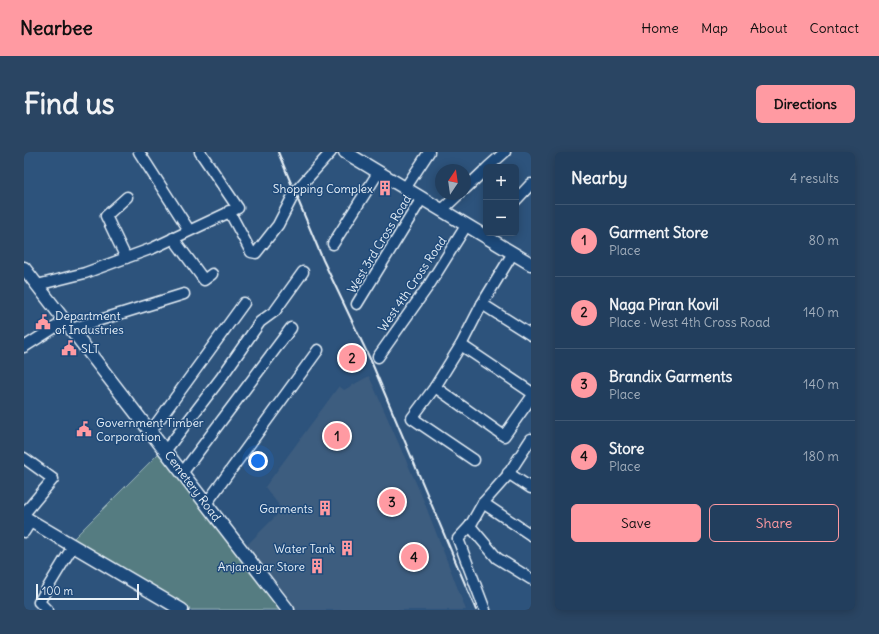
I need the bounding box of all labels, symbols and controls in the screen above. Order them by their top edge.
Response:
text: Nearbee [20,16,93,40]
text: Home [641,19,679,37]
text: Map [701,19,728,37]
text: About [750,19,788,37]
text: Contact [810,19,859,37]
button: Directions [756,85,855,123]
text: Find us [24,86,115,122]
north arrow [435,164,471,200]
map controls [483,164,519,236]
button: + [483,164,519,200]
text: Nearby [571,167,627,189]
text: 4 results [790,170,839,187]
building icon: Shopping Complex [376,179,394,197]
place label: Shopping Complex [273,181,373,196]
street label: West 3rd Cross Road [344,192,414,296]
button: − [483,200,519,236]
text: Garment Store [609,223,708,242]
text: 1 [581,232,587,249]
text: 80 m [808,232,839,249]
street label: West 4th Cross Road [375,234,449,334]
text: Place [609,242,640,259]
text: Naga Piran Kovil [609,295,719,314]
text: 2 [580,304,588,321]
text: 140 m [803,304,839,321]
place label: Department of Industries [55,308,124,337]
public building icon: Department of Industries [34,313,52,331]
text: Place · West 4th Cross Road [609,314,770,331]
public building icon: SLT [60,339,78,357]
place label: SLT [81,341,99,356]
pin: 2 [339,343,365,373]
text: Brandix Garments [609,367,732,386]
text: 3 [580,376,588,393]
text: 140 m [803,376,839,393]
text: Place [609,386,640,403]
place label: Government Timber Corporation [96,415,204,444]
public building icon: Government Timber Corporation [75,420,93,438]
pin: 1 [324,421,350,451]
text: Store [609,439,644,458]
street label: Cemetery Road [162,448,224,524]
text: 4 [580,448,588,465]
text: 180 m [803,448,839,465]
your location [248,451,268,471]
text: Place [609,458,640,475]
pin: 3 [379,487,405,517]
building icon: Garments [316,499,334,517]
place label: Garments [259,501,313,516]
button: Save [571,504,701,542]
button: Share [709,504,839,542]
building icon: Water Tank [338,539,356,557]
place label: Water Tank [274,541,335,556]
pin: 4 [401,542,427,572]
building icon: Anjaneyar Store [308,557,326,575]
place label: Anjaneyar Store [218,559,305,574]
scale bar [36,582,139,601]
text: 100 m [42,584,73,598]

